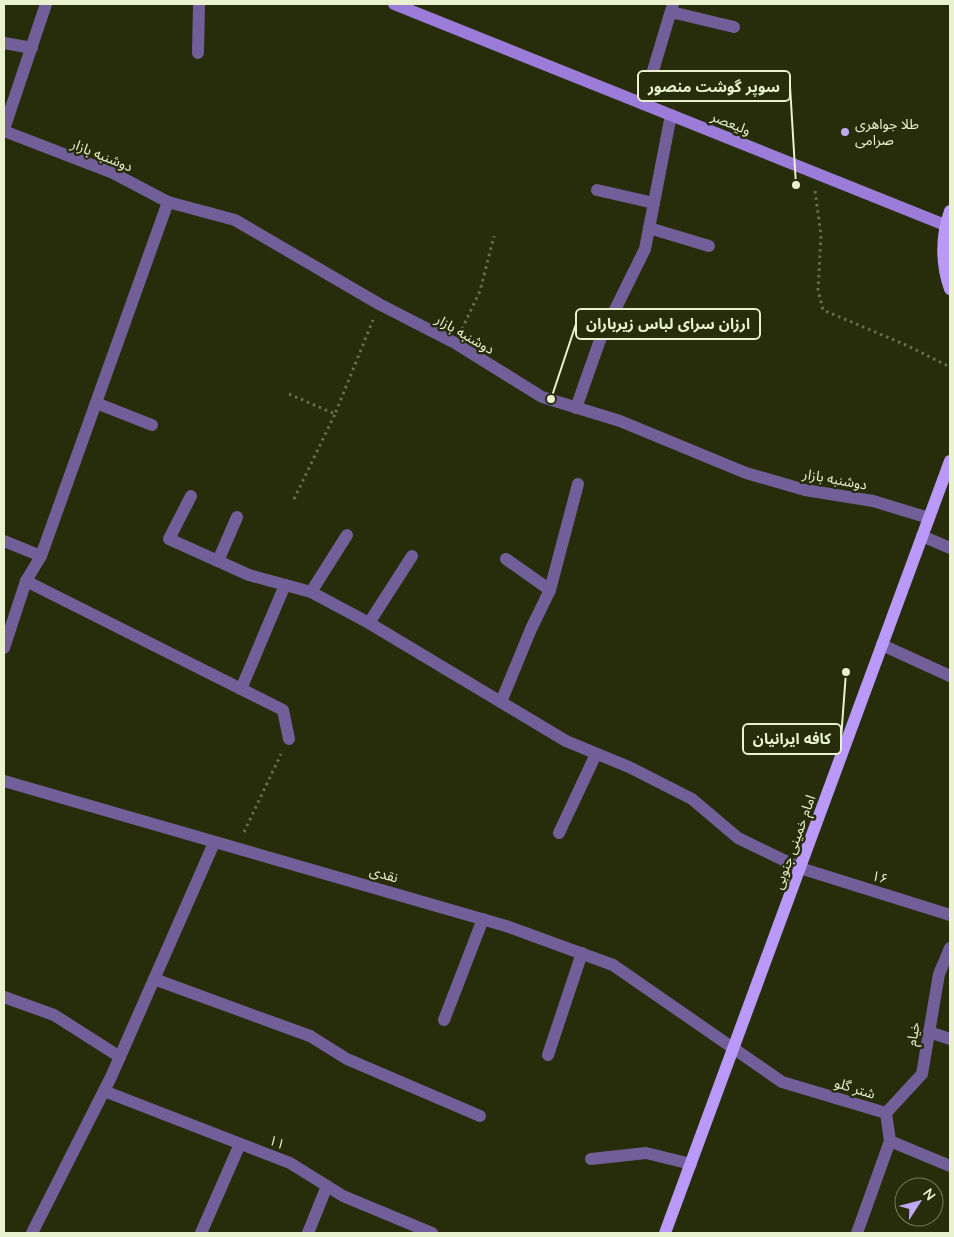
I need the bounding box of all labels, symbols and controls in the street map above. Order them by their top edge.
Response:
callout: سوپر گوشت منصور [638,71,790,101]
text: سوپر گوشت منصور [647,77,780,97]
street label: ولیعصر [708,107,753,139]
place label: طلا جواهری صرامی [855,115,919,149]
marker: طلا جواهری صرامی [839,126,851,138]
street label: دوشنبه بازار [68,134,136,176]
street label: دوشنبه بازار [431,309,498,358]
callout: ارزان سرای لباس زیرباران [576,309,760,339]
text: ارزان سرای لباس زیرباران [586,314,750,333]
street label: دوشنبه بازار [800,464,869,494]
callout: کافه ایرانیان [743,724,841,754]
text: کافه ایرانیان [753,729,831,748]
street label: امام خمینی جنوبی [769,792,821,892]
street label: نقدی [368,861,401,887]
street label: ۱۶ [870,866,890,888]
street label: خیام [902,1021,926,1048]
street label: شتر گلو [832,1073,878,1103]
street label: ۱۱ [266,1131,288,1153]
north arrow [894,1177,944,1227]
text: N [919,1185,940,1204]

